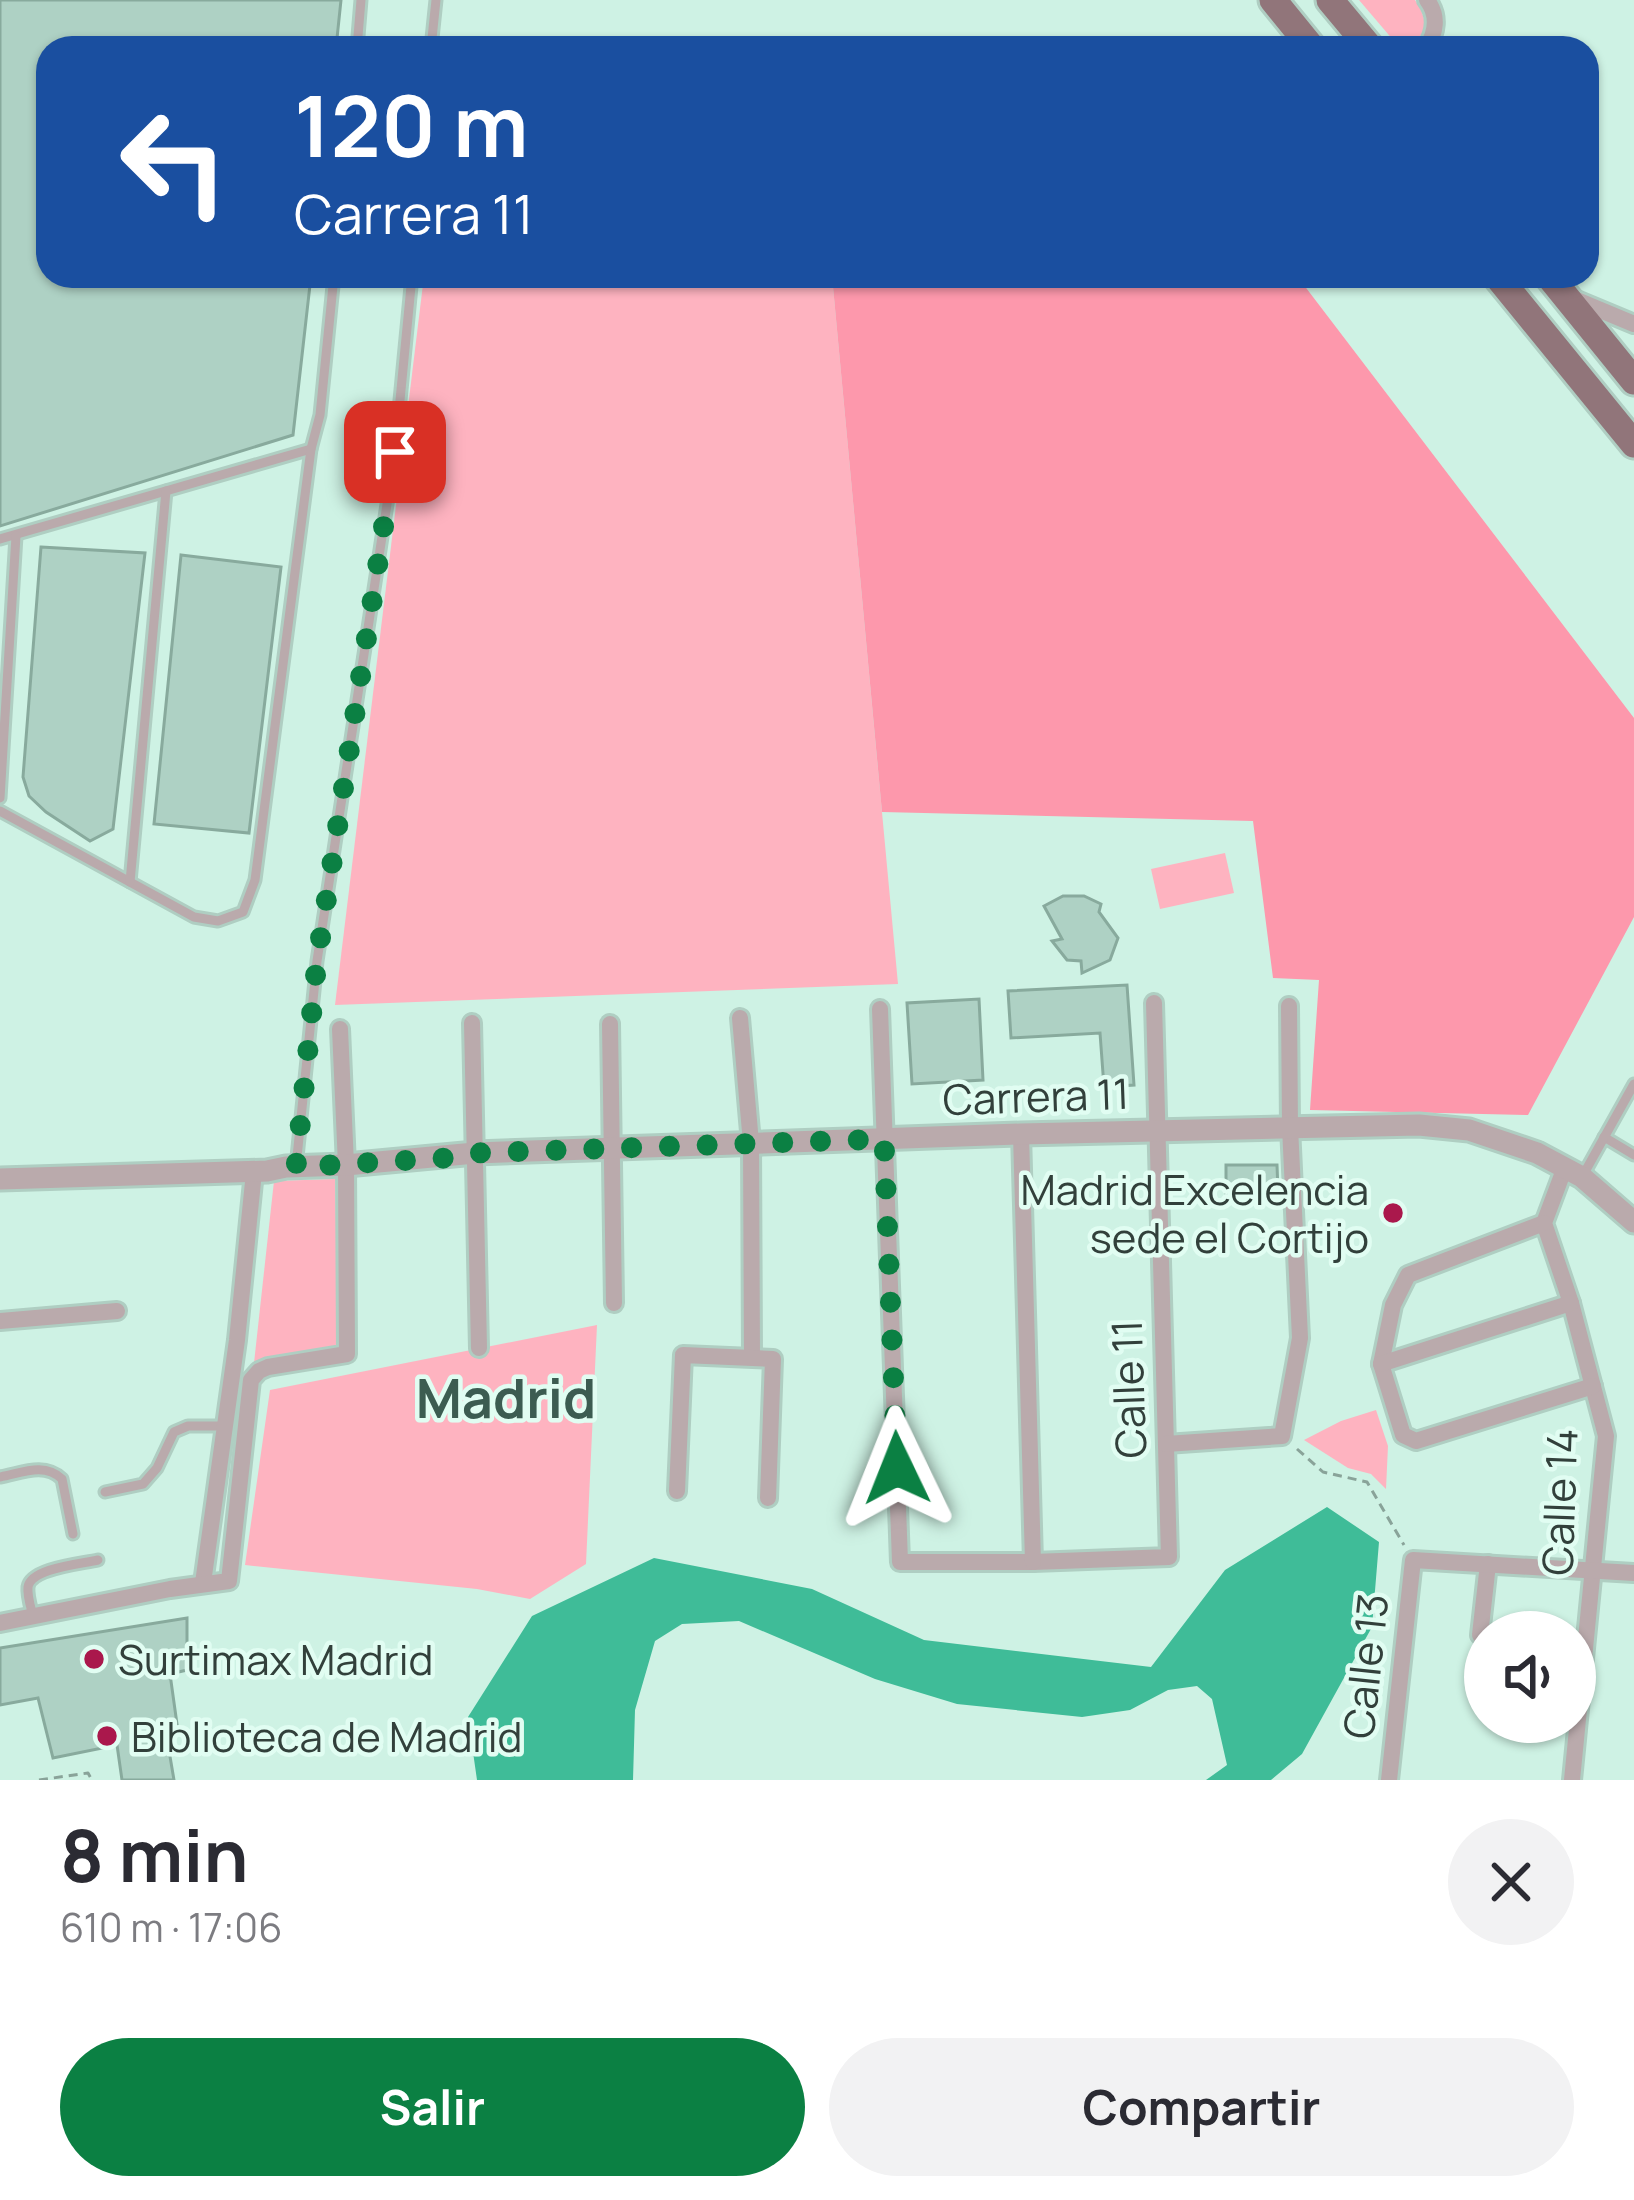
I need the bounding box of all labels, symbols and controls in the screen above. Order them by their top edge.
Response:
text: 120 m [294,67,528,182]
icon: left [96,84,252,240]
text: Carrera 11 [294,176,534,250]
pin [344,401,446,503]
icon: arrive [362,419,428,485]
street label: Carrera 11 [942,1064,1130,1128]
place label: Madrid Excelencia sede el Cortijo [1021,1160,1369,1266]
marker: Madrid Excelencia sede el Cortijo [1380,1200,1406,1226]
street label: Calle 11 [1097,1319,1159,1459]
district label: Madrid [416,1360,596,1434]
position arrow [834,1405,960,1531]
street label: Calle 14 [1527,1427,1591,1577]
street label: Calle 13 [1329,1591,1401,1741]
map controls [1464,1611,1596,1743]
button: sound [1464,1611,1596,1743]
place label: Surtimax Madrid [118,1630,433,1688]
marker: Surtimax Madrid [81,1646,107,1672]
place label: Biblioteca de Madrid [131,1707,522,1765]
marker: Biblioteca de Madrid [94,1723,120,1749]
text: 8 min [60,1805,248,1904]
button: close [1448,1819,1574,1945]
text: 610 m · 17:06 [60,1900,282,1954]
button: Salir [60,2038,805,2176]
button: Compartir [829,2038,1574,2176]

